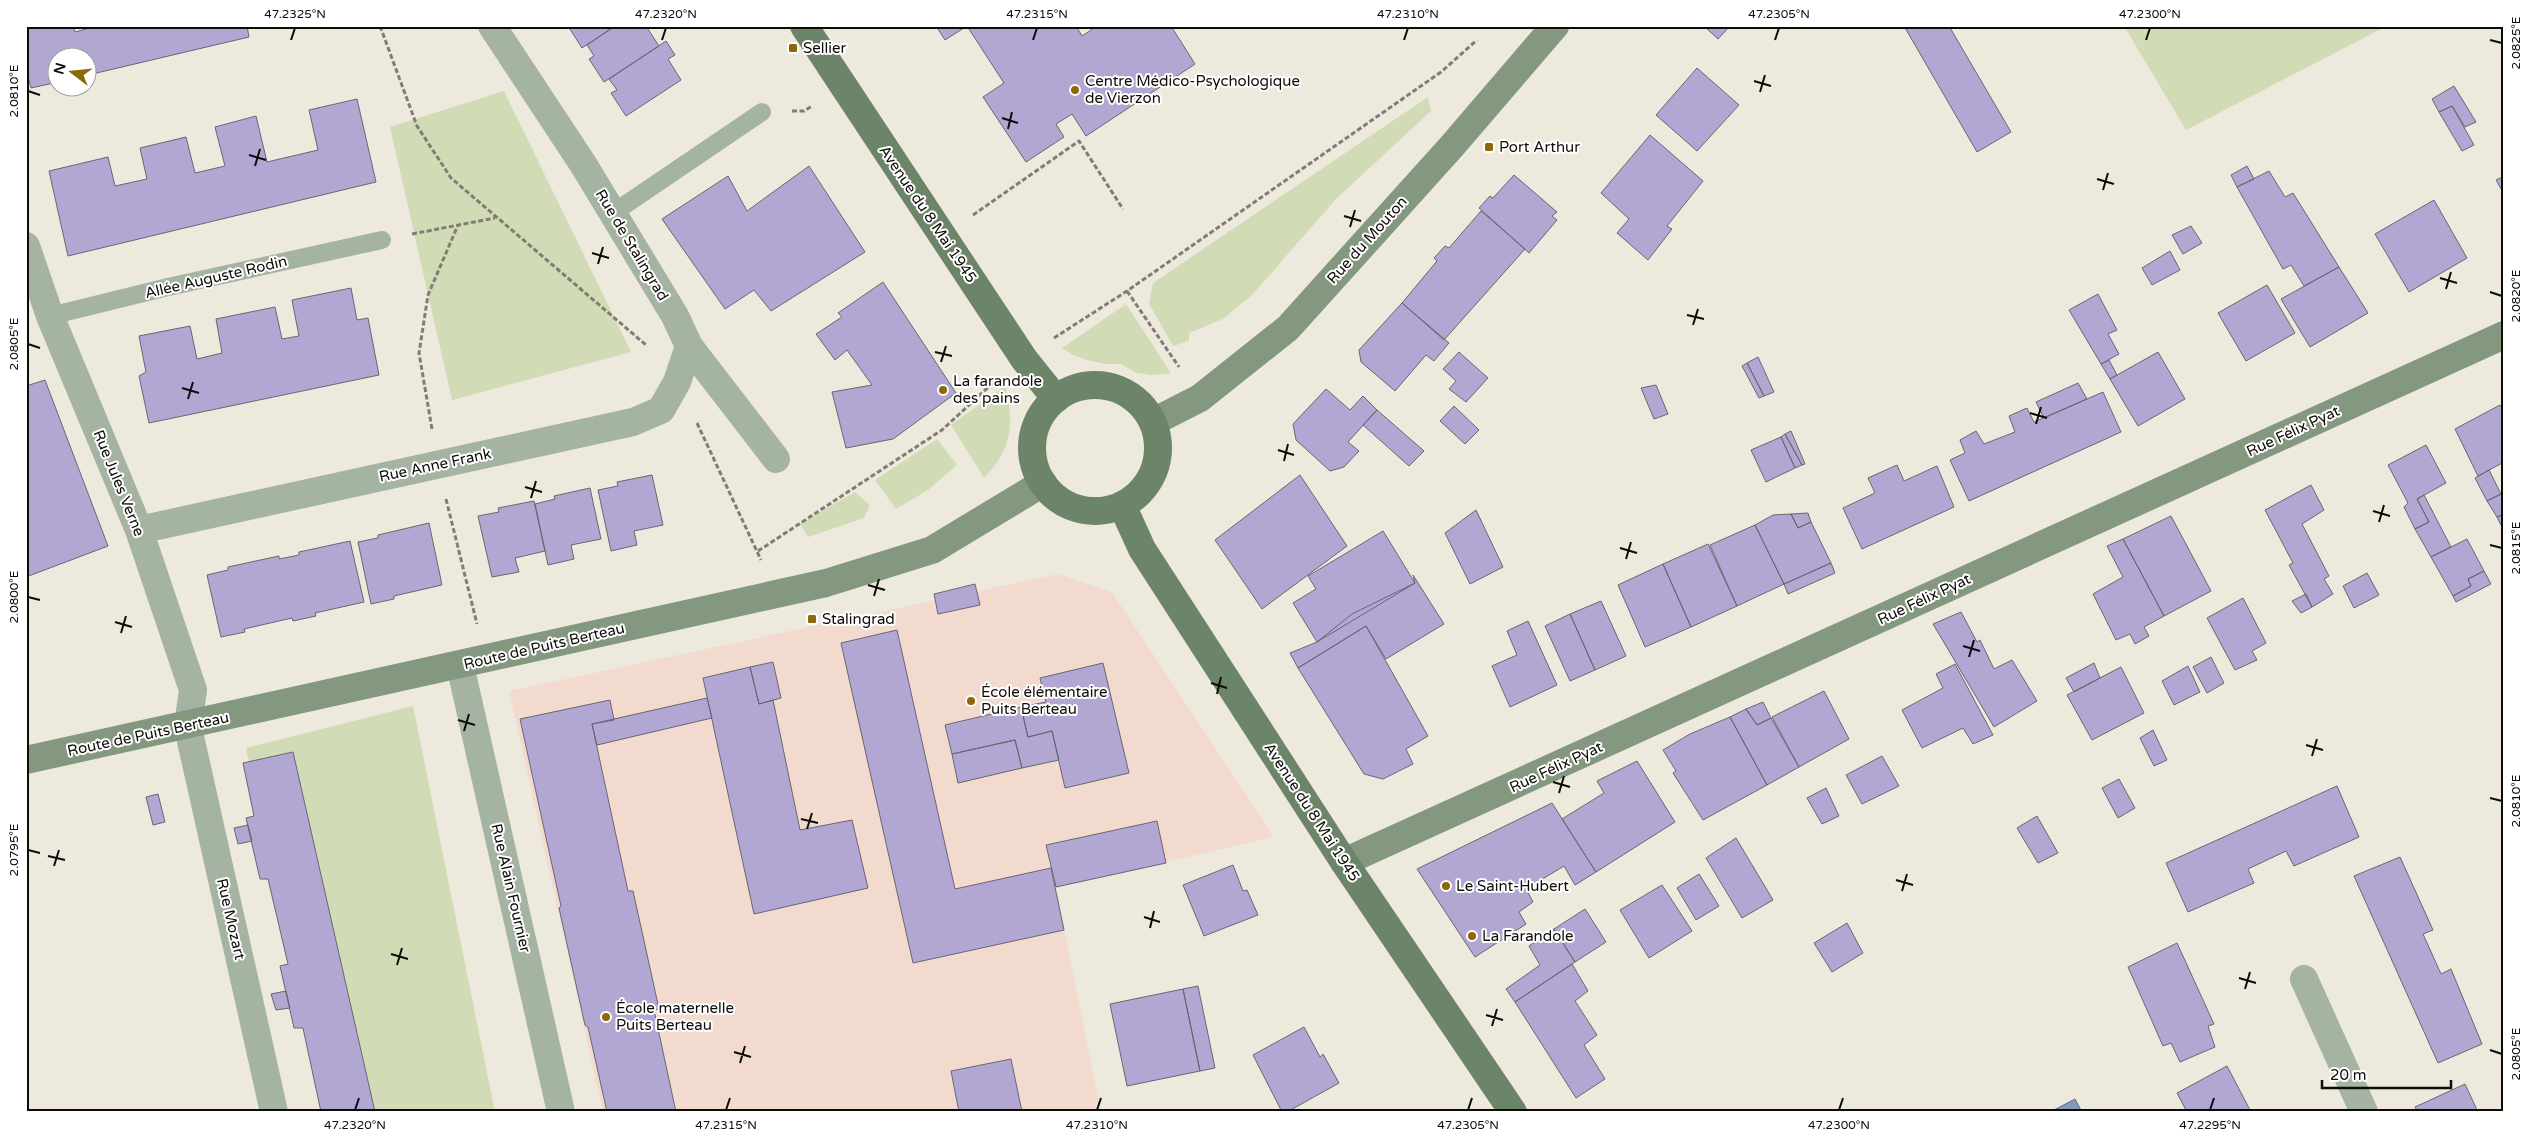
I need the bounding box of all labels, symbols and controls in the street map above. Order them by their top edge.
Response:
text: 47.2325°N [264,7,326,21]
text: 47.2320°N [635,7,697,21]
text: 47.2315°N [1006,7,1068,21]
text: 47.2310°N [1377,7,1439,21]
text: 47.2305°N [1748,7,1810,21]
text: 47.2300°N [2119,7,2181,21]
text: 2.0825°E [2509,16,2523,69]
place label: Sellier [803,39,846,57]
marker: Sellier [787,42,799,54]
north arrow [48,48,98,98]
text: N [50,61,70,76]
text: 2.0810°E [7,64,21,118]
place label: Centre Médico-Psychologique de Vierzon [1085,72,1300,107]
marker: Centre Médico-Psychologique de Vierzon [1069,84,1081,96]
place label: Port Arthur [1499,138,1580,156]
marker: Port Arthur [1483,141,1495,153]
street label: Avenue du 8 Mai 1945 [875,142,981,286]
street label: Rue de Stalingrad [592,186,672,304]
street label: Rue du Mouton [1323,193,1411,287]
street label: Allée Auguste Rodin [143,252,289,302]
text: 2.0820°E [2509,269,2523,323]
text: 2.0805°E [7,317,21,370]
place label: La farandole des pains [953,372,1042,407]
marker: La farandole des pains [937,384,949,396]
street label: Rue Félix Pyat [2244,401,2343,460]
street label: Rue Jules Verne [89,427,149,539]
street label: Rue Anne Frank [377,444,493,486]
text: 2.0815°E [2509,521,2523,574]
street label: Rue Félix Pyat [1875,569,1974,628]
text: 2.0800°E [7,570,21,624]
place label: Stalingrad [822,610,895,628]
marker: Stalingrad [806,613,818,625]
street label: Route de Puits Berteau [462,619,626,673]
place label: École élémentaire Puits Berteau [981,683,1107,718]
marker: École élémentaire Puits Berteau [965,695,977,707]
street label: Route de Puits Berteau [66,708,230,760]
street label: Rue Félix Pyat [1507,737,1606,796]
street label: Avenue du 8 Mai 1945 [1260,739,1364,885]
text: 2.0810°E [2509,774,2523,828]
street label: Rue Alain Fournier [487,822,535,955]
text: 2.0795°E [7,823,21,876]
street label: Rue Mozart [213,877,249,962]
place label: Le Saint-Hubert [1456,877,1569,895]
marker: Le Saint-Hubert [1440,880,1452,892]
place label: La Farandole [1482,927,1574,945]
marker: La Farandole [1466,930,1478,942]
place label: École maternelle Puits Berteau [616,999,734,1034]
marker: École maternelle Puits Berteau [600,1011,612,1023]
text: 2.0805°E [2509,1027,2523,1080]
scale bar [2322,1058,2451,1090]
text: 20 m [2330,1066,2367,1084]
text: 47.2320°N [324,1118,386,1132]
text: 47.2315°N [695,1118,757,1132]
text: 47.2310°N [1066,1118,1128,1132]
text: 47.2305°N [1437,1118,1499,1132]
text: 47.2300°N [1808,1118,1870,1132]
text: 47.2295°N [2179,1118,2241,1132]

